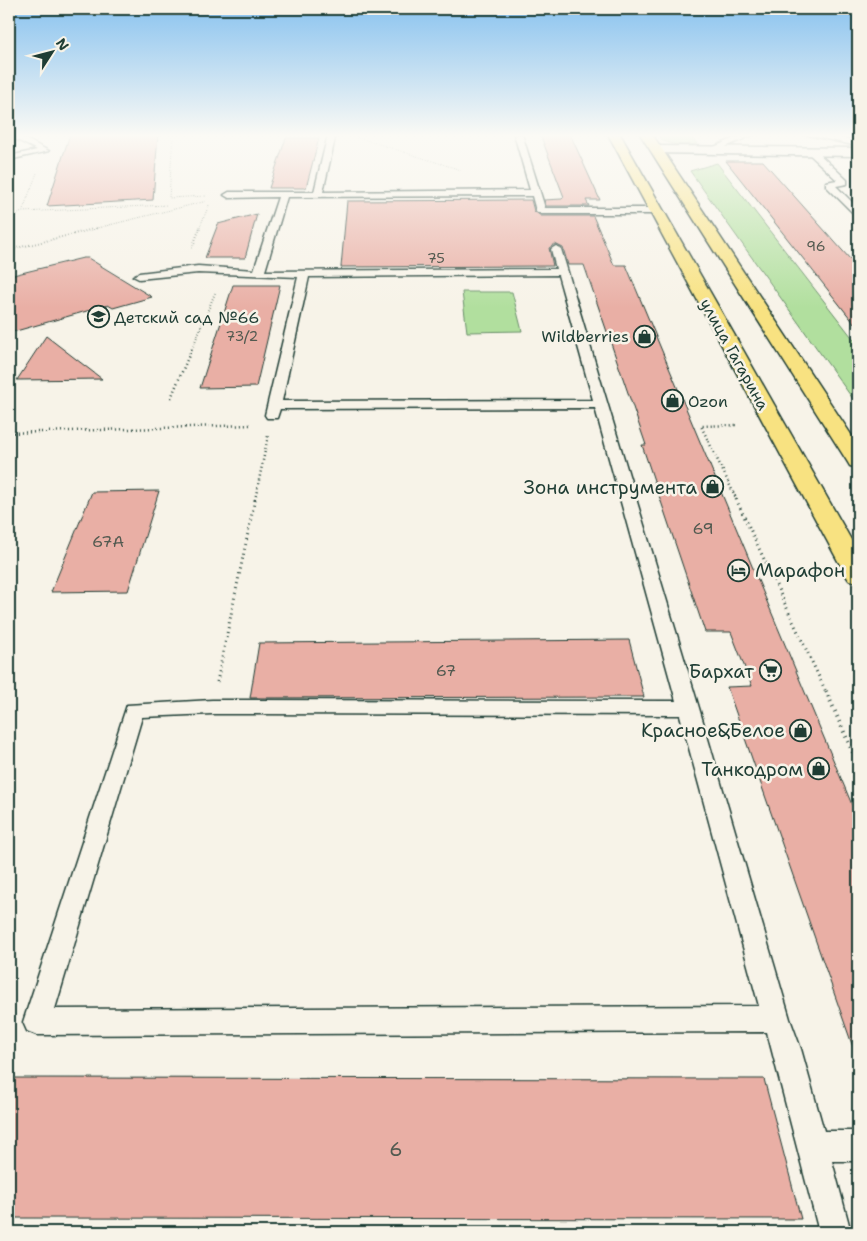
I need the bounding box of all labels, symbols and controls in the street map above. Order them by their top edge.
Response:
north arrow [28,28,78,78]
text: N [52,35,73,54]
house number: 96 [806,237,826,255]
house number: 75 [427,249,445,267]
street label: улица Гагарина [695,295,774,414]
school or university icon: Детский сад №66 [86,305,110,329]
place label: Детский сад №66 [114,307,259,328]
shop icon: Wildberries [633,324,657,348]
place label: Wildberries [541,326,629,347]
house number: 73/2 [226,327,258,345]
shop icon: Ozon [660,389,684,413]
place label: Ozon [688,391,728,412]
place label: Зона инструмента [524,475,697,500]
shop icon: Зона инструмента [701,475,725,499]
house number: 69 [692,518,714,539]
house number: 67А [92,531,124,552]
hotel icon: Марафон [727,558,751,582]
place label: Марафон [755,558,845,583]
place label: Бархат [689,659,754,684]
supermarket icon: Бархат [758,659,782,683]
house number: 67 [436,660,456,681]
place label: Красное&Белое [641,718,785,743]
shop icon: Красное&Белое [789,718,813,742]
place label: Танкодром [701,757,803,782]
shop icon: Танкодром [807,757,831,781]
house number: 6 [389,1137,403,1162]

